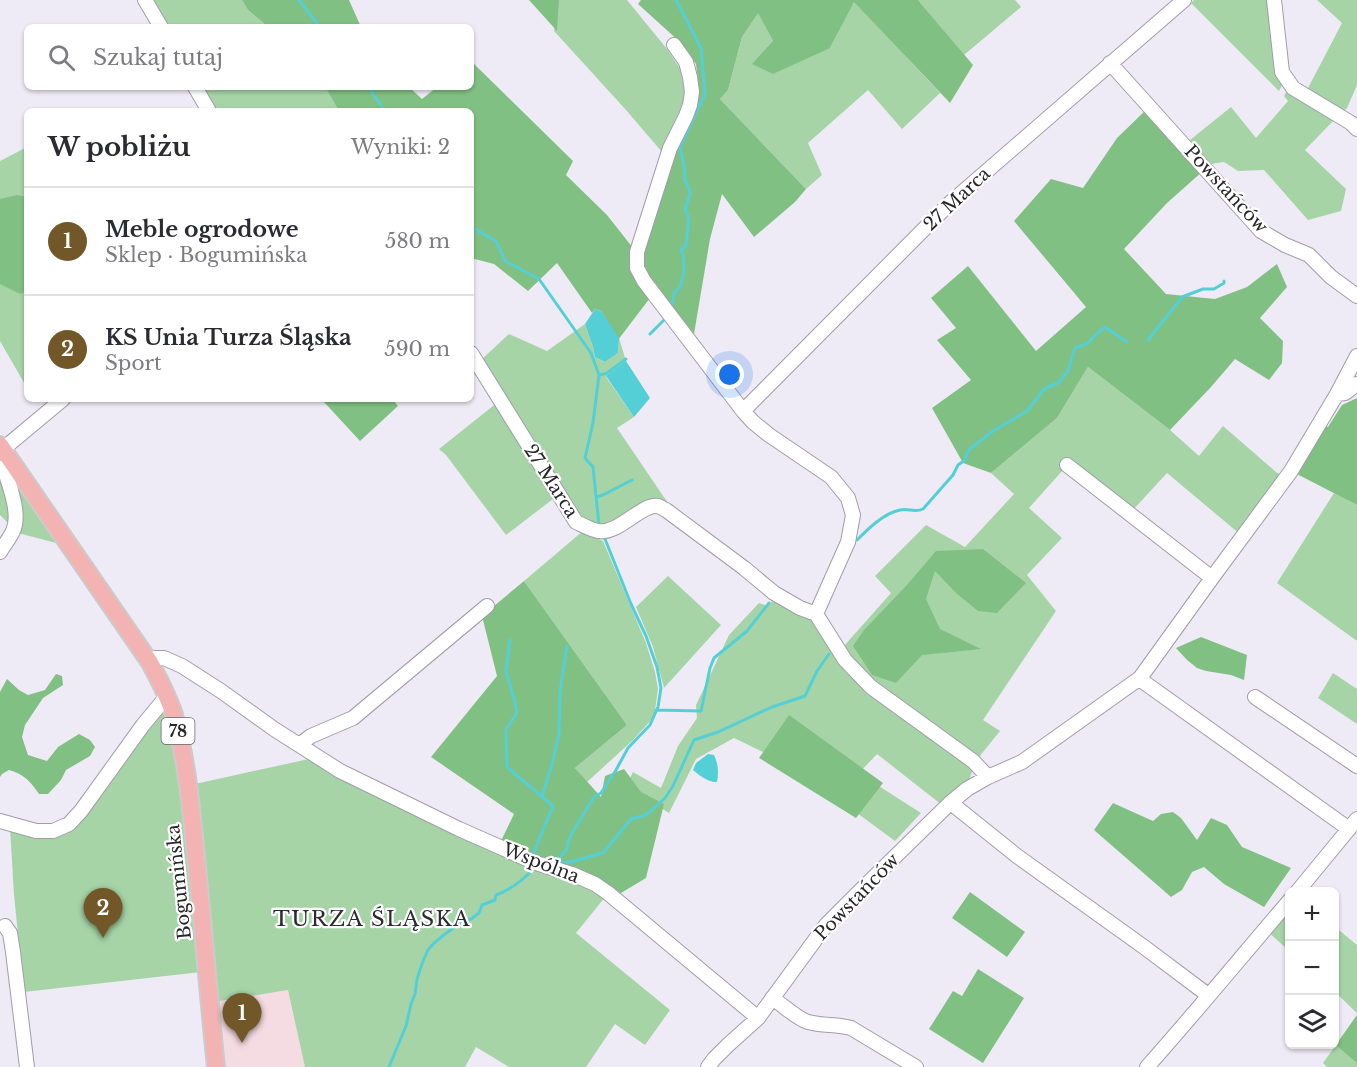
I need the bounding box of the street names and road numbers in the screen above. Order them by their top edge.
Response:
street label: Powstańców [1180,140,1273,238]
street label: 27 Marca [919,163,995,235]
street label: 27 Marca [519,440,583,522]
road number: 78 [162,718,195,744]
street label: Bogumińska [162,823,196,941]
street label: Wspólna [499,838,582,888]
street label: Powstańców [810,849,904,945]

